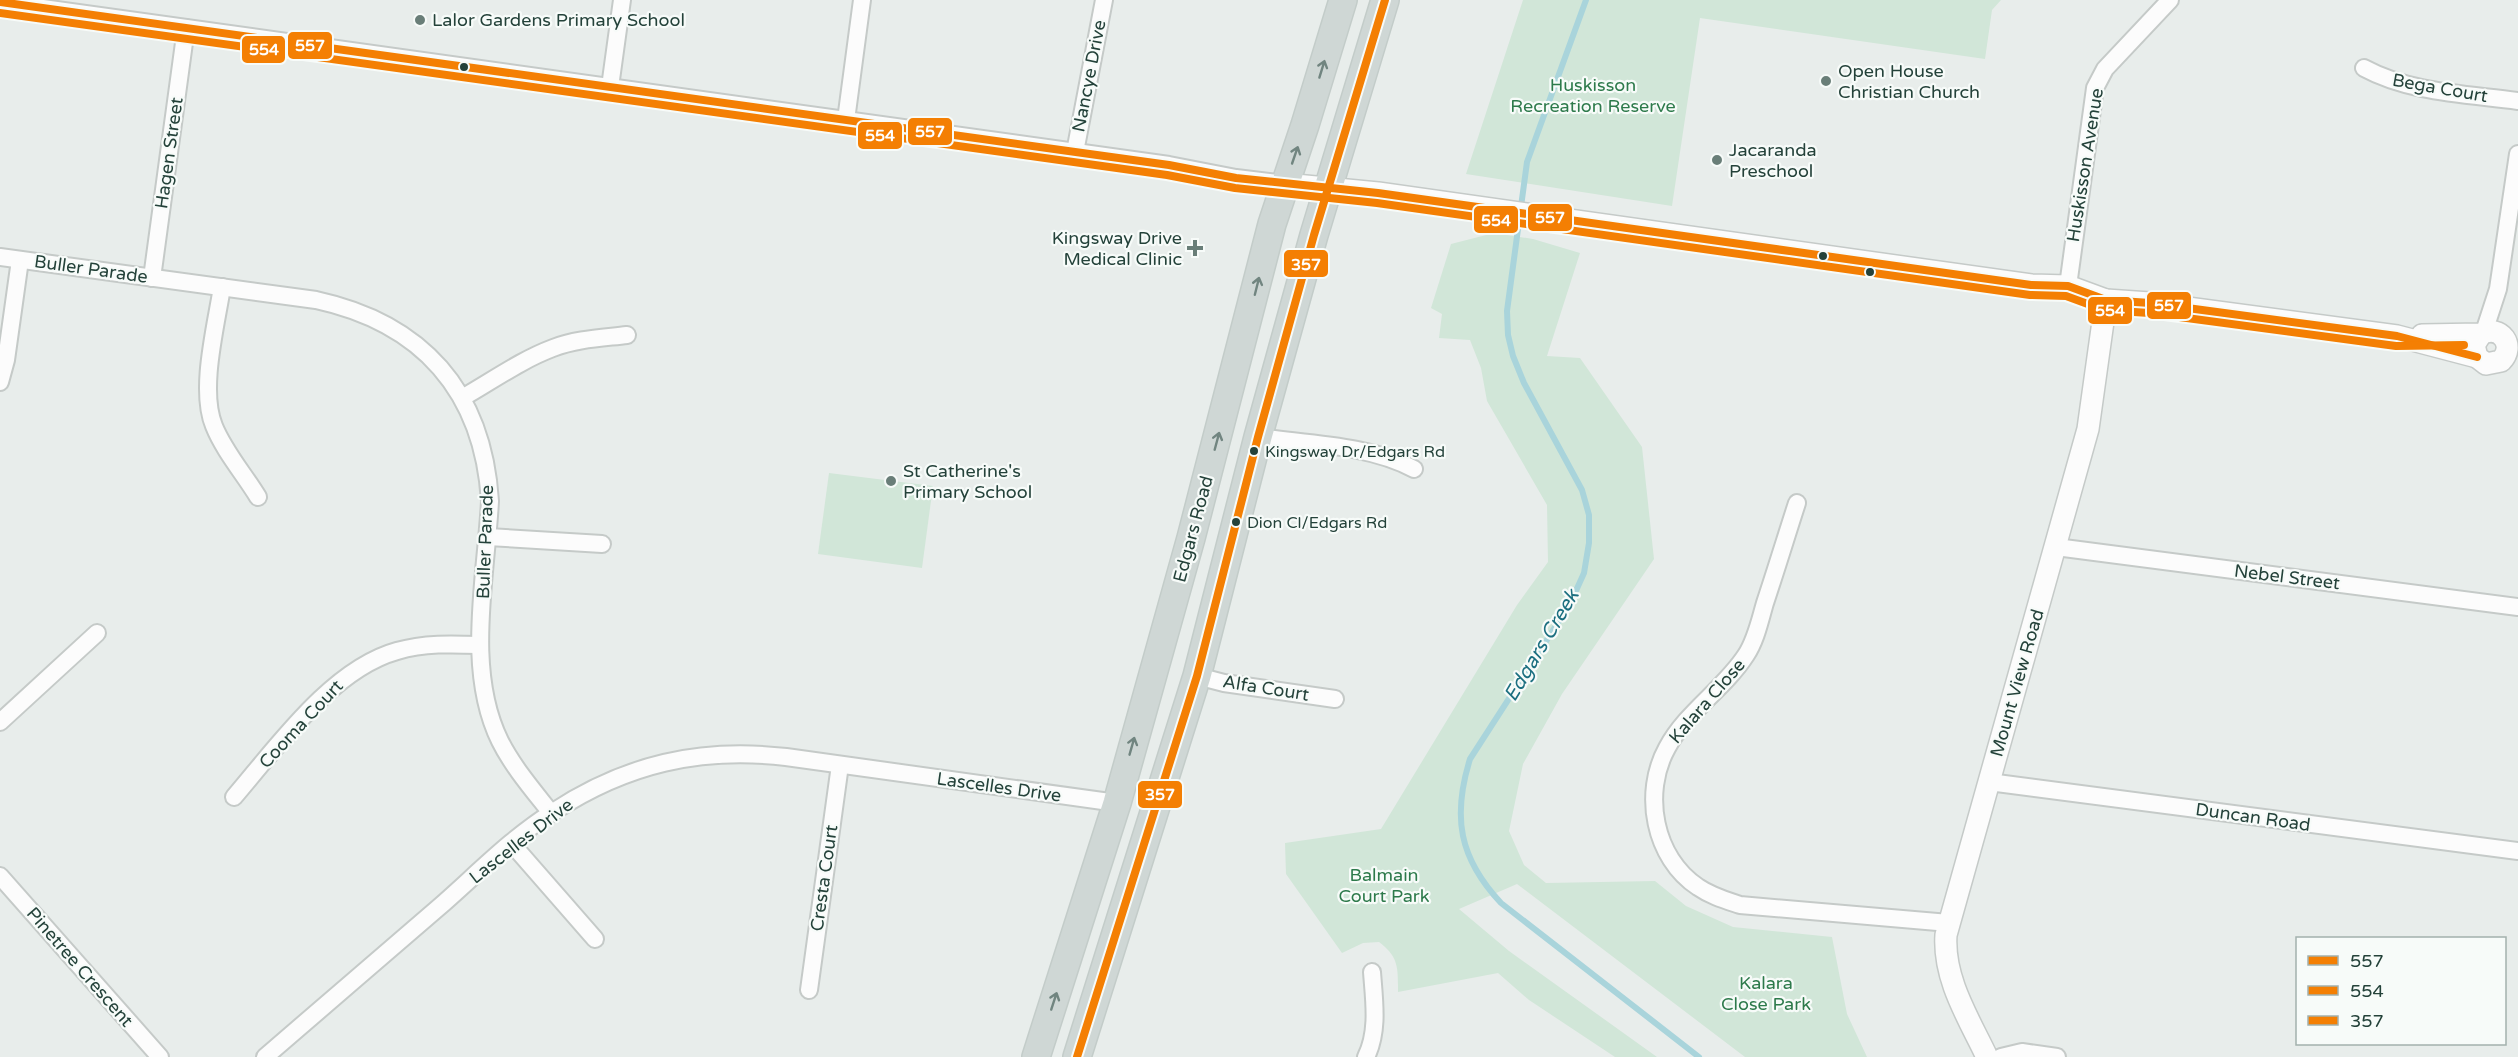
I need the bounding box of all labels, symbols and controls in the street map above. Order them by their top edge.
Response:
place label: Lalor Gardens Primary School [432,9,685,31]
marker: Lalor Gardens Primary School [413,13,427,27]
street label: Nancye Drive [1067,18,1111,134]
line badge: 557 [287,31,333,60]
line badge: 554 [241,35,286,64]
text: 557 [295,36,325,56]
text: 554 [249,40,279,60]
one-way arrow [1317,60,1328,79]
place label: Open House Christian Church [1838,60,1980,103]
unlabelled marker [458,61,470,73]
street label: Bega Court [2391,69,2490,107]
park label: Huskisson Recreation Reserve [1510,74,1676,117]
marker: Open House Christian Church [1819,74,1833,88]
street label: Huskisson Avenue [2062,86,2108,244]
street label: Hagen Street [150,96,188,210]
line badge: 557 [907,117,953,146]
line badge: 554 [857,121,903,150]
text: 557 [915,122,945,142]
text: 554 [865,126,895,146]
place label: Jacaranda Preschool [1729,139,1817,182]
one-way arrow [1291,146,1302,165]
marker: Jacaranda Preschool [1710,153,1724,167]
line badge: 557 [1527,203,1573,232]
line badge: 554 [1473,205,1519,234]
text: 557 [1535,208,1565,228]
text: 554 [1481,211,1511,231]
place label: Kingsway Drive Medical Clinic [1052,227,1182,270]
marker: Kingsway Drive Medical Clinic [1186,239,1204,257]
line badge: 357 [1283,249,1329,278]
street label: Buller Parade [33,250,149,288]
unlabelled marker [1817,250,1829,262]
text: 357 [1291,255,1321,275]
unlabelled marker [1864,266,1876,278]
one-way arrow [1251,276,1263,295]
line badge: 557 [2146,291,2192,320]
line badge: 554 [2087,296,2133,325]
text: 557 [2154,296,2184,316]
text: 554 [2095,301,2125,321]
one-way arrow [1211,432,1223,451]
place label: Kingsway Dr/Edgars Rd [1265,442,1445,462]
marker: Kingsway Dr/Edgars Rd [1248,445,1260,457]
place label: St Catherine's Primary School [903,460,1032,503]
street label: Edgars Road [1168,473,1218,585]
marker: St Catherine's Primary School [884,474,898,488]
street label: Buller Parade [472,484,498,600]
place label: Dion Cl/Edgars Rd [1247,513,1387,533]
marker: Dion Cl/Edgars Rd [1230,516,1242,528]
street label: Nebel Street [2233,560,2341,594]
water label: Edgars Creek [1499,584,1586,706]
street label: Mount View Road [1985,607,2049,759]
street label: Kalara Close [1664,654,1750,748]
street label: Alfa Court [1221,670,1311,706]
street label: Cooma Court [254,675,348,773]
one-way arrow [1127,737,1139,756]
street label: Lascelles Drive [935,767,1063,807]
line badge: 357 [1137,780,1183,809]
text: 357 [1145,785,1175,805]
street label: Lascelles Drive [465,794,577,888]
street label: Duncan Road [2194,798,2312,836]
street label: Cresta Court [806,823,842,933]
park label: Balmain Court Park [1338,864,1430,907]
street label: Pinetree Crescent [22,903,138,1031]
legend [2296,937,2506,1045]
text: 557 [2350,950,2384,972]
park label: Kalara Close Park [1721,972,1811,1015]
text: 554 [2350,980,2384,1002]
one-way arrow [1049,992,1060,1011]
text: 357 [2350,1010,2384,1032]

